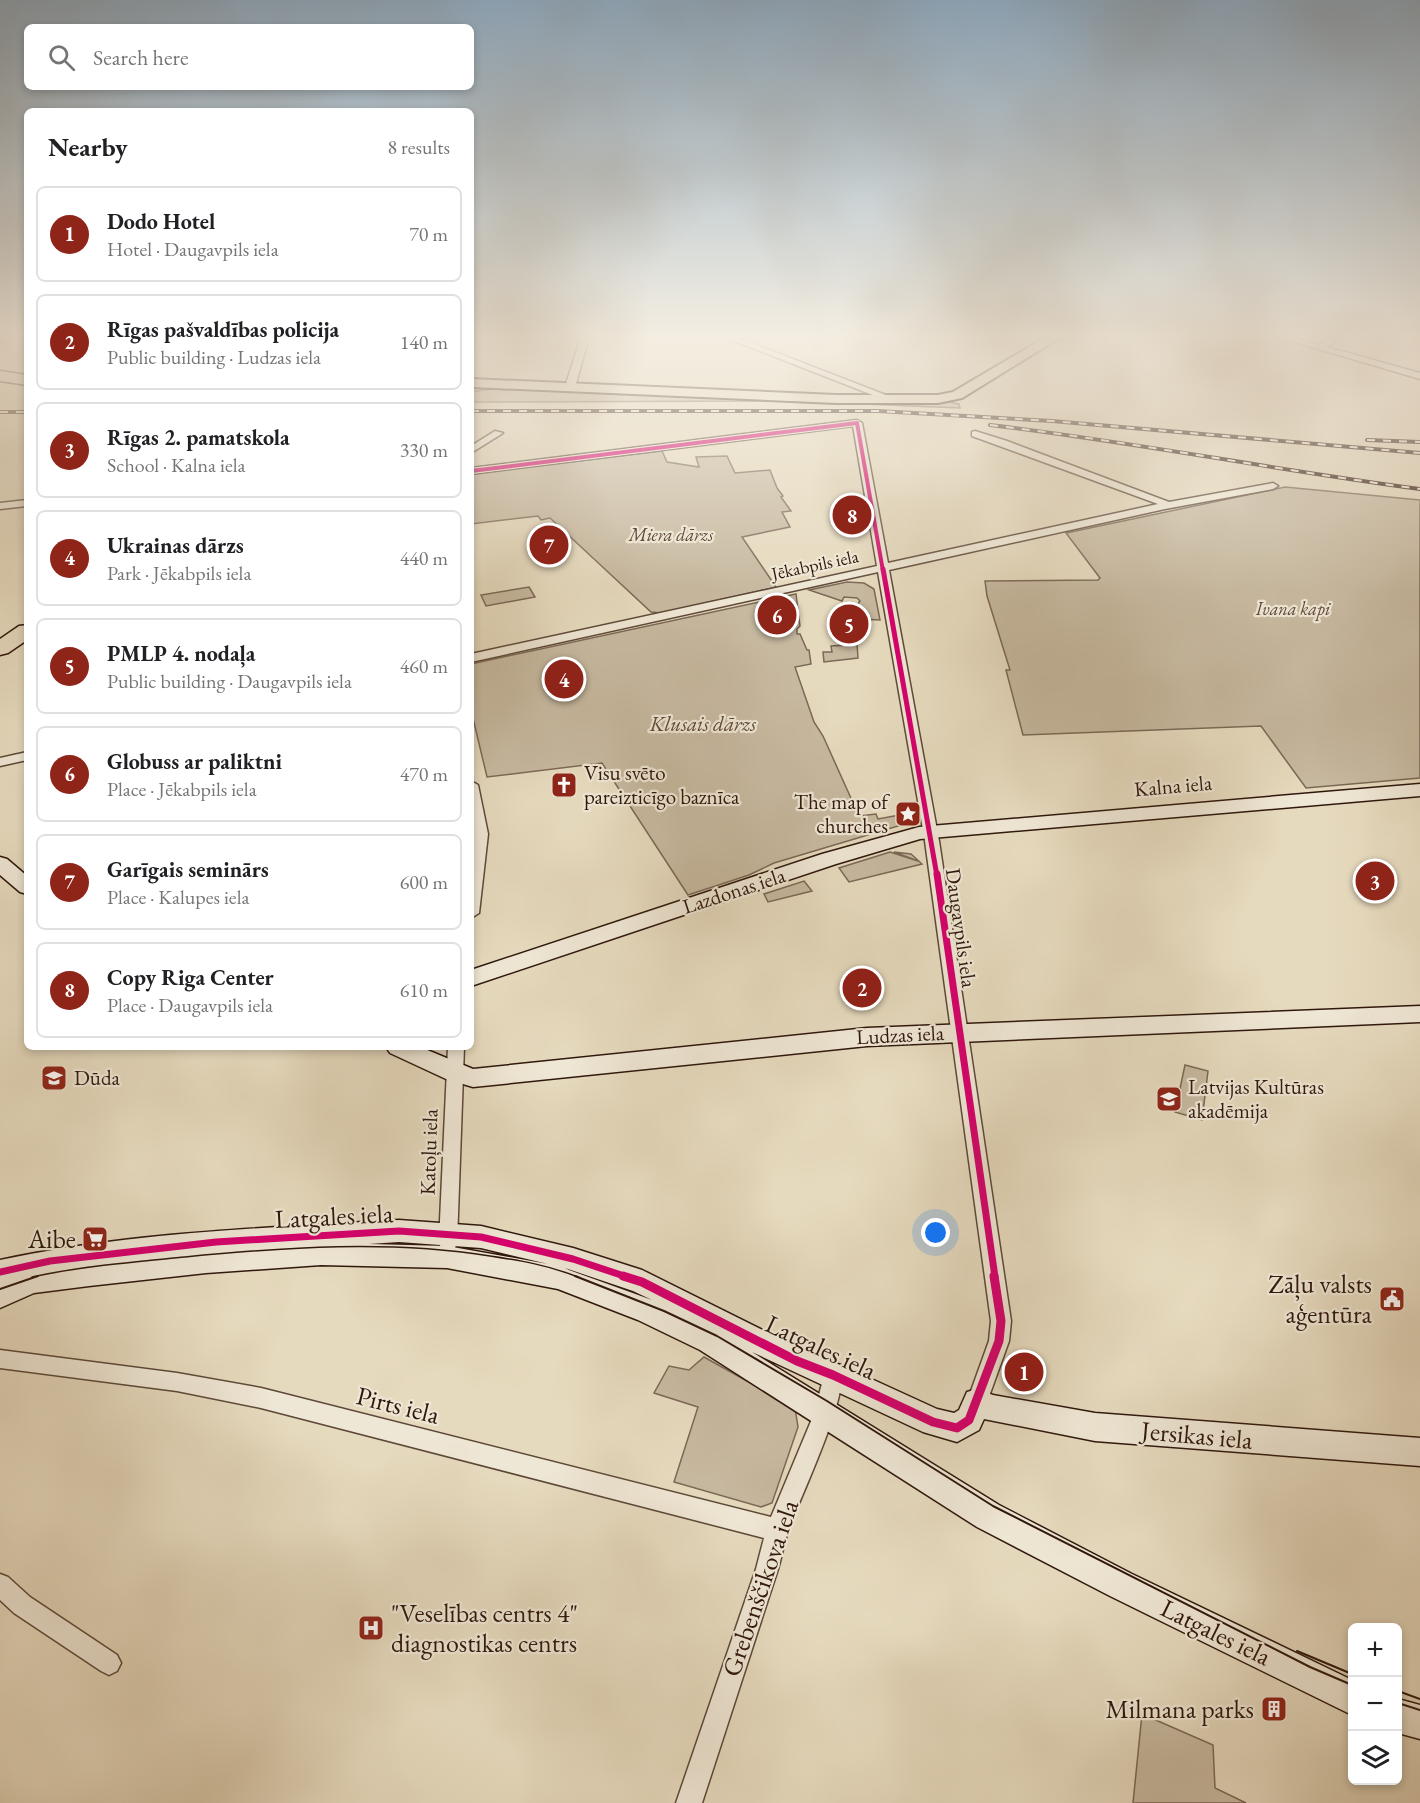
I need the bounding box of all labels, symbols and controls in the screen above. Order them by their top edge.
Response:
search box [24,24,474,90]
icon: search [45,41,78,74]
text: Search here [93,43,188,72]
text: Nearby [48,130,128,164]
text: 8 results [387,134,450,160]
text: Dodo Hotel [107,207,215,236]
text: 1 [64,221,75,247]
text: 70 m [409,221,448,247]
text: Hotel · Daugavpils iela [107,236,279,262]
text: Rīgas pašvaldības policija [107,315,339,344]
text: 2 [64,329,75,355]
text: 140 m [400,329,448,355]
text: Public building · Ludzas iela [107,344,321,370]
text: Rīgas 2. pamatskola [107,423,290,452]
text: 3 [64,437,75,463]
text: 330 m [400,437,448,463]
text: School · Kalna iela [107,452,245,478]
pin: 8 [832,492,872,538]
pin: 7 [530,522,568,568]
park label: Miera dārzs [628,523,714,546]
text: Ukrainas dārzs [107,531,244,560]
street label: Jēkabpils iela [767,544,861,585]
text: 4 [64,545,75,571]
text: 440 m [400,545,448,571]
text: Park · Jēkabpils iela [107,560,251,586]
pin: 6 [758,592,796,638]
park label: Ivana kapi [1255,597,1331,621]
pin: 5 [830,602,868,646]
text: PMLP 4. nodaļa [107,639,256,668]
text: 5 [64,653,75,679]
text: 460 m [400,653,448,679]
pin: 4 [544,656,584,702]
text: Public building · Daugavpils iela [107,668,352,694]
park label: Klusais dārzs [649,710,756,737]
text: Globuss ar paliktni [107,747,282,776]
place label: Visu svēto pareizticīgo baznīca [584,759,740,810]
text: 6 [64,761,75,787]
text: 470 m [400,761,448,787]
street label: Kalna iela [1133,769,1214,802]
church icon: Visu svēto pareizticīgo baznīca [549,770,579,800]
text: Place · Jēkabpils iela [107,776,257,802]
place label: The map of churches [794,788,890,839]
place icon: The map of churches [893,799,923,829]
text: Garīgais seminārs [107,855,269,884]
pin: 3 [1356,858,1394,904]
street label: Lazdonas iela [679,861,789,920]
street label: Daugavpils iela [940,866,983,990]
text: 7 [64,869,75,895]
text: 600 m [400,869,448,895]
text: Place · Kalupes iela [107,884,249,910]
text: Copy Riga Center [107,963,274,992]
pin: 2 [842,966,882,1010]
text: 8 [64,977,75,1003]
text: 610 m [400,977,448,1003]
text: Place · Daugavpils iela [107,992,273,1018]
street label: Ludzas iela [855,1019,945,1050]
school or university icon: Dūda [39,1063,69,1093]
place label: Dūda [74,1064,121,1091]
place label: Latvijas Kultūras akadēmija [1188,1073,1324,1124]
school or university icon: Latvijas Kultūras akadēmija [1154,1084,1184,1114]
street label: Katoļu iela [414,1108,444,1196]
street label: Latgales iela [274,1196,395,1236]
your location [921,1218,950,1247]
place label: Aibe [27,1222,76,1256]
supermarket icon: Aibe [80,1224,110,1254]
place label: Zāļu valsts aģentūra [1268,1267,1373,1331]
public building icon: Zāļu valsts aģentūra [1377,1284,1407,1314]
street label: Latgales iela [760,1307,882,1388]
pin: 1 [1004,1350,1044,1394]
street label: Pirts iela [353,1378,444,1432]
street label: Jersikas iela [1138,1413,1255,1457]
street label: Grebenščikova iela [714,1495,806,1681]
street label: Latgales iela [1155,1591,1277,1674]
place label: "Veselības centrs 4" diagnostikas centrs [391,1596,578,1660]
hospital icon: "Veselības centrs 4" diagnostikas centrs [356,1613,386,1643]
map controls [1348,1623,1402,1785]
button: + [1348,1623,1402,1677]
button: − [1348,1677,1402,1731]
place label: Milmana parks [1105,1692,1254,1726]
building icon: Milmana parks [1259,1694,1289,1724]
button: layers [1348,1731,1402,1785]

